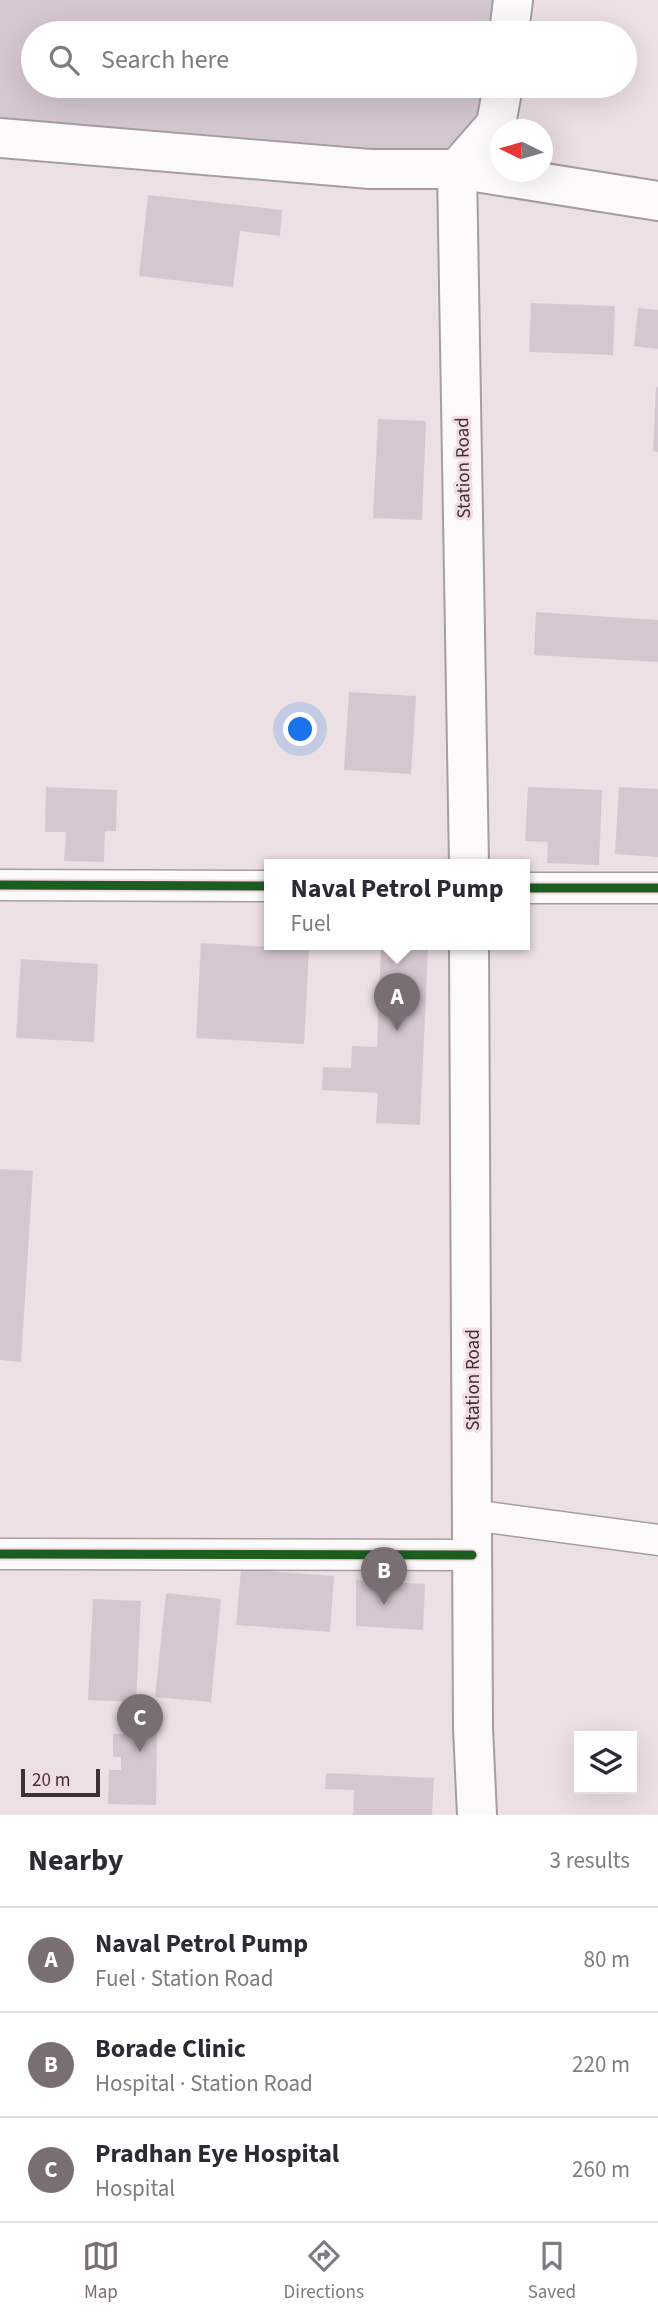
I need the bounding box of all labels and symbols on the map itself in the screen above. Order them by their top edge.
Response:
north arrow [490,119,553,182]
street label: Station Road [449,417,478,519]
your location [283,712,317,746]
pin: A [374,973,420,1031]
street label: Station Road [460,1329,487,1431]
pin: B [361,1547,407,1605]
pin: C [117,1694,163,1752]
scale bar [21,1766,100,1798]

